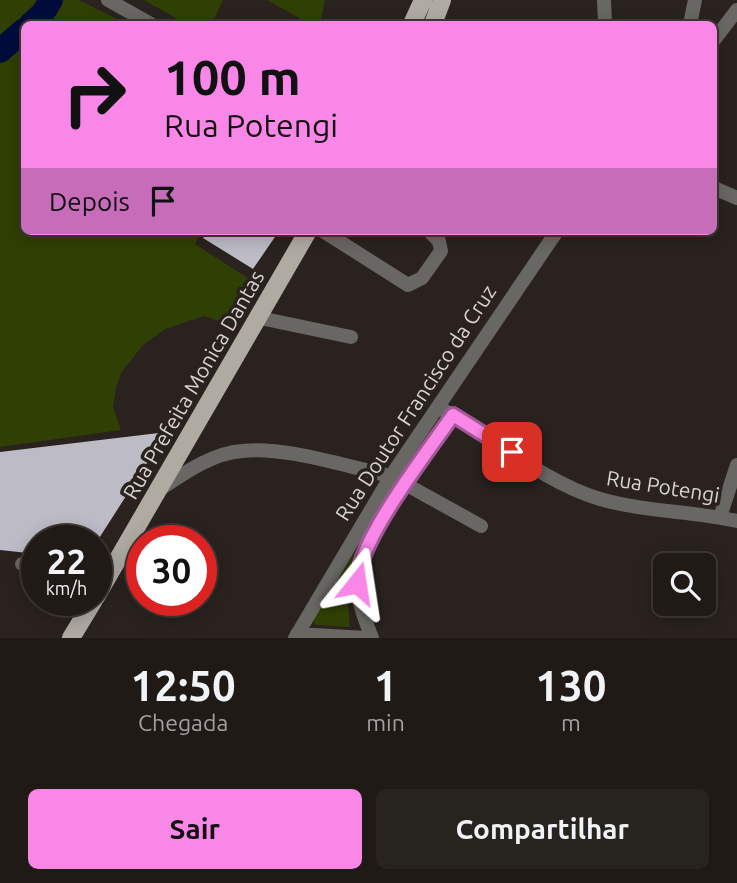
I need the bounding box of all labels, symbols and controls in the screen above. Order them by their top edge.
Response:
icon: right [49,49,140,140]
text: 100 m [164,49,301,104]
text: Rua Potengi [164,107,338,143]
icon: arrive [144,182,182,220]
text: Depois [49,187,130,216]
street label: Rua Prefeita Monica Dantas [118,266,269,503]
street label: Rua Doutor Francisco da Cruz [330,280,500,525]
pin [482,422,542,482]
icon: arrive [493,433,531,471]
street label: Rua Potengi [605,465,721,507]
speed limit sign: 30 [126,525,217,616]
text: 22 [47,541,86,581]
position arrow [320,546,394,620]
map controls [653,553,716,616]
button: search [653,553,716,616]
text: km/h [46,578,87,598]
text: 12:50 [131,662,236,709]
text: 1 [374,662,397,709]
text: 130 [535,662,606,709]
text: Chegada [138,710,228,735]
text: min [366,710,405,735]
text: m [561,710,581,735]
button: Sair [28,789,362,869]
button: Compartilhar [376,789,709,869]

